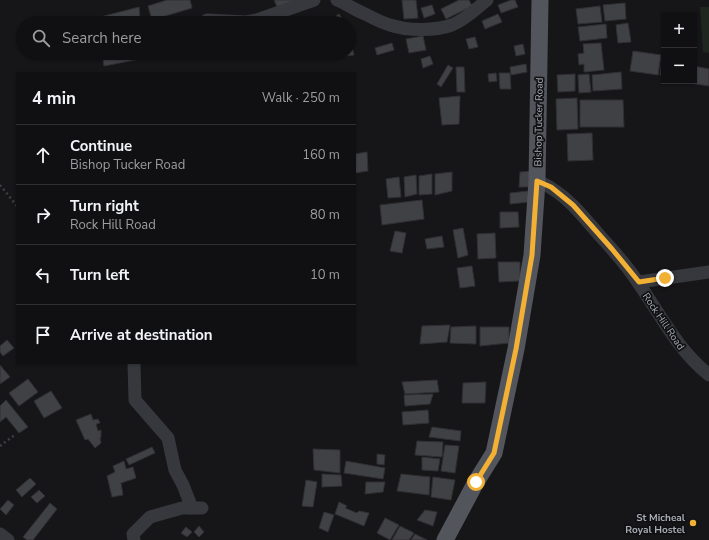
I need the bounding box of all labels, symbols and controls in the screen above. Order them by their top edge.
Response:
map controls [661,12,697,84]
button: + [661,12,697,48]
search box [16,16,356,60]
icon: search [30,27,52,49]
text: Search here [62,28,142,48]
button: − [661,48,697,84]
street label: Bishop Tucker Road [531,77,547,166]
text: 4 min [32,87,76,110]
text: Walk · 250 m [262,89,340,107]
text: Continue [70,136,132,156]
icon: ahead [32,144,54,166]
text: 160 m [302,146,340,164]
text: Bishop Tucker Road [70,156,185,174]
text: Turn right [70,196,139,216]
icon: right [32,204,54,226]
text: 80 m [310,206,340,224]
text: Rock Hill Road [70,216,156,234]
icon: left [32,264,54,286]
text: Turn left [70,265,129,285]
text: 10 m [310,266,340,284]
route end [656,269,674,287]
street label: Rock Hill Road [639,290,688,353]
icon: arrive [32,324,54,346]
text: Arrive at destination [70,325,213,345]
route start [467,473,485,491]
place label: St Micheal Royal Hostel [625,511,686,537]
marker: St Micheal Royal Hostel [688,518,698,528]

